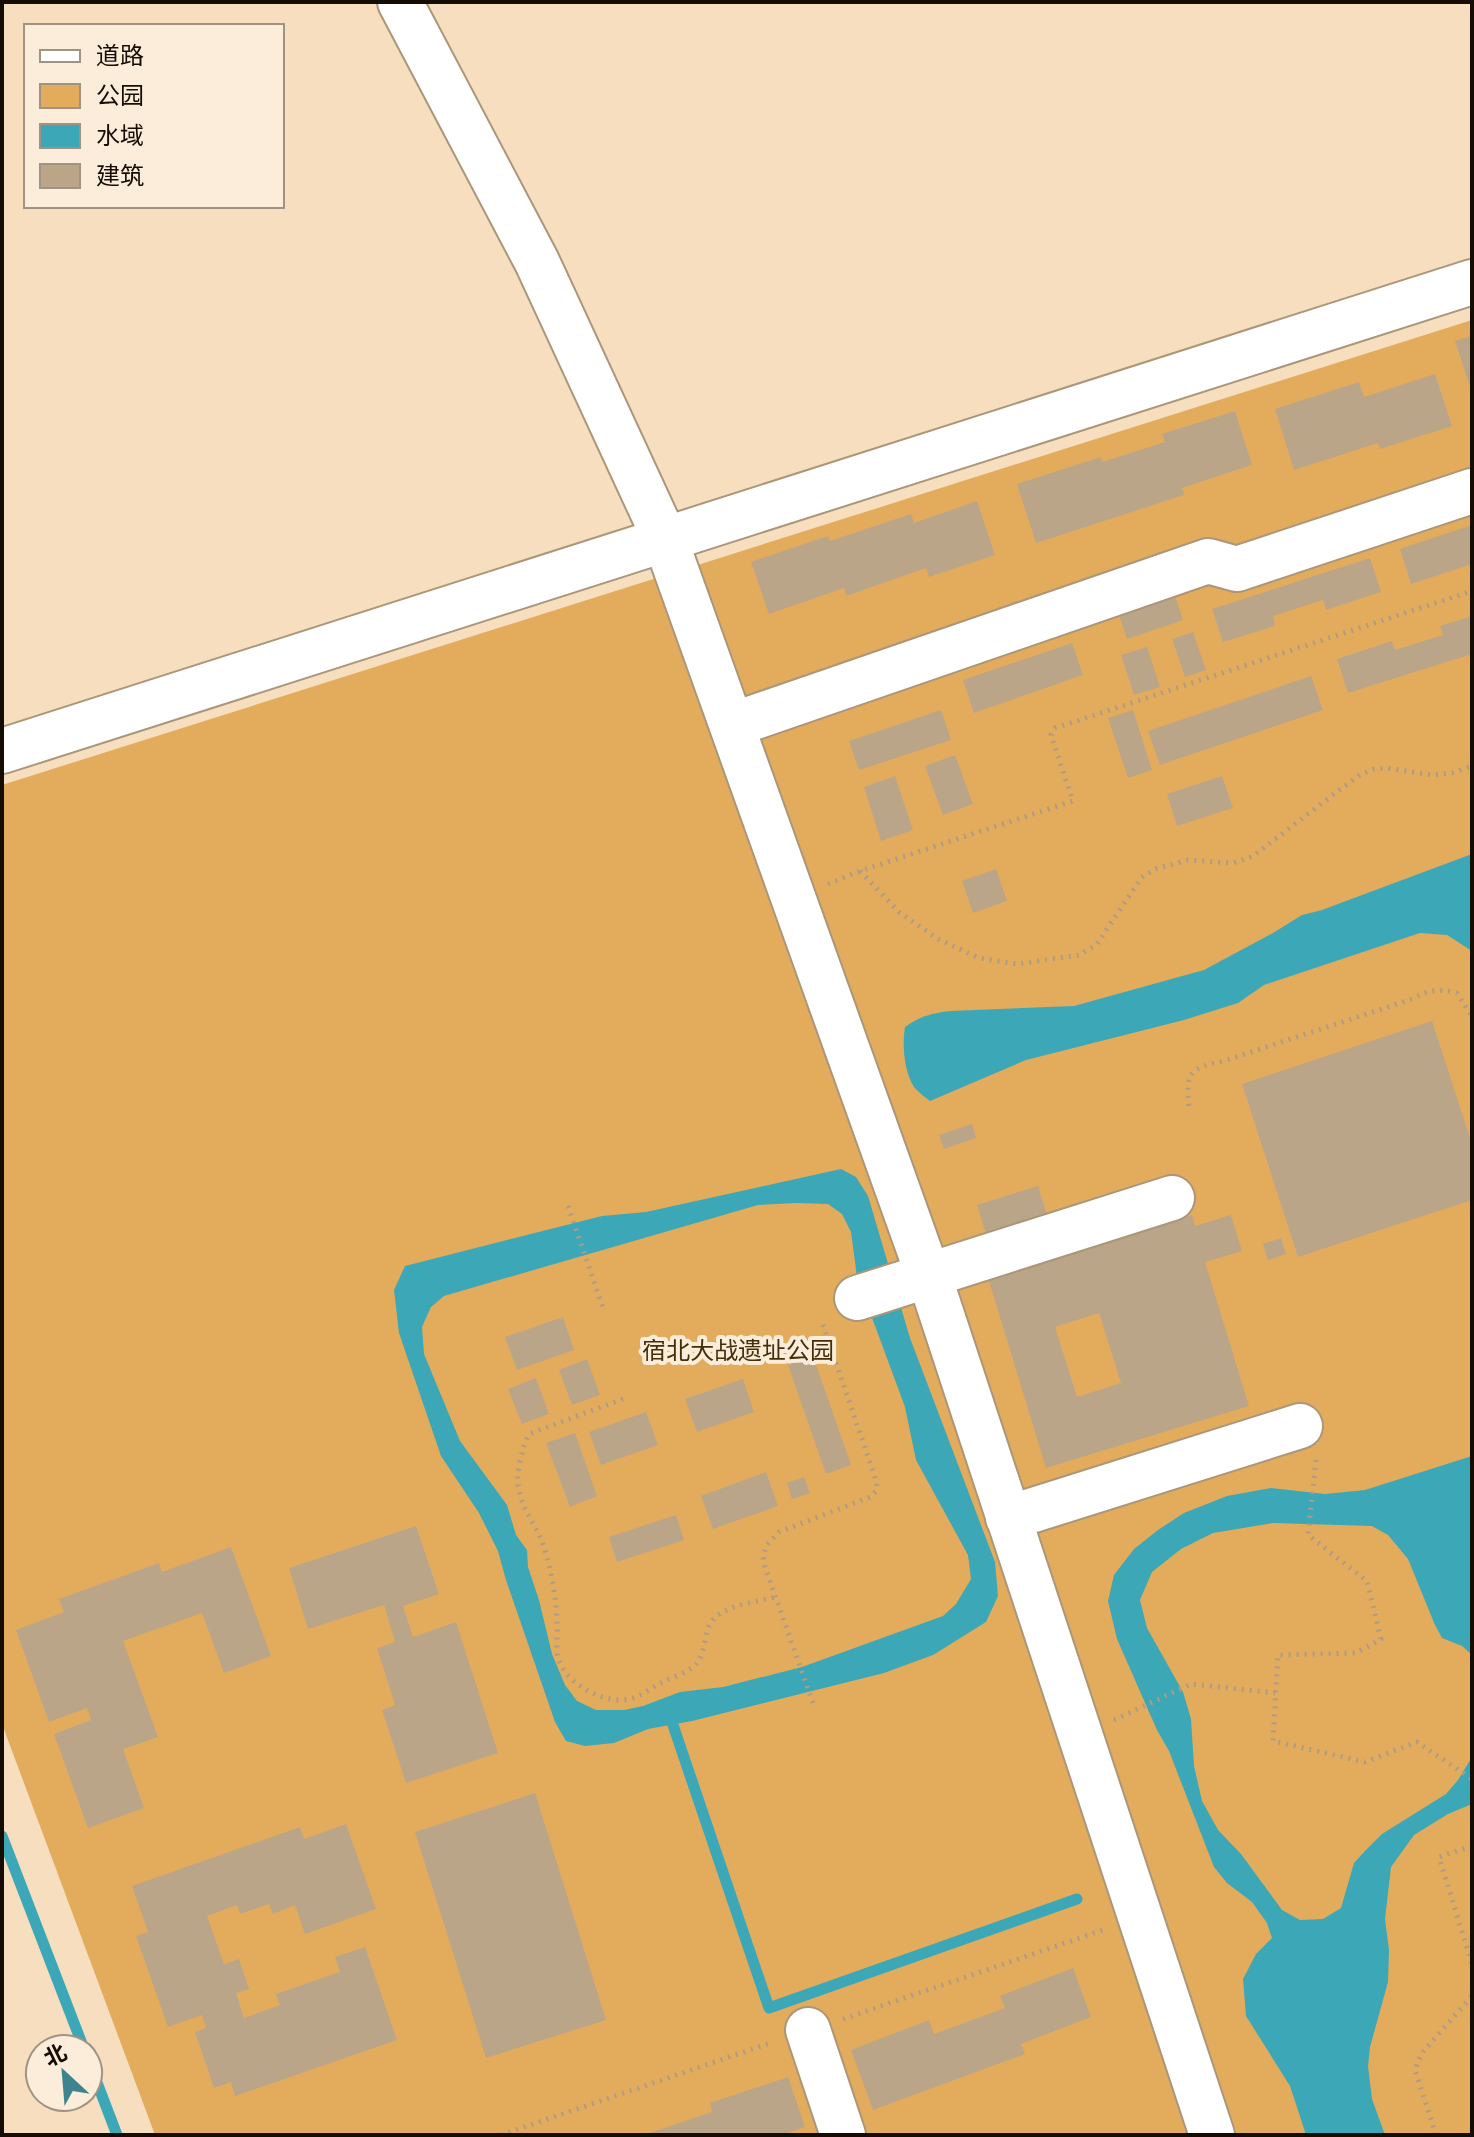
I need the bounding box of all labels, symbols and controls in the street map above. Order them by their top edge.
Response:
legend [24,24,284,208]
text: 道路 [96,39,144,71]
text: 公园 [96,79,144,111]
text: 水域 [96,119,144,151]
text: 建筑 [96,159,144,191]
park label: 宿北大战遗址公园 [642,1334,834,1366]
north arrow [24,2033,104,2113]
text: 北 [39,2037,72,2073]

